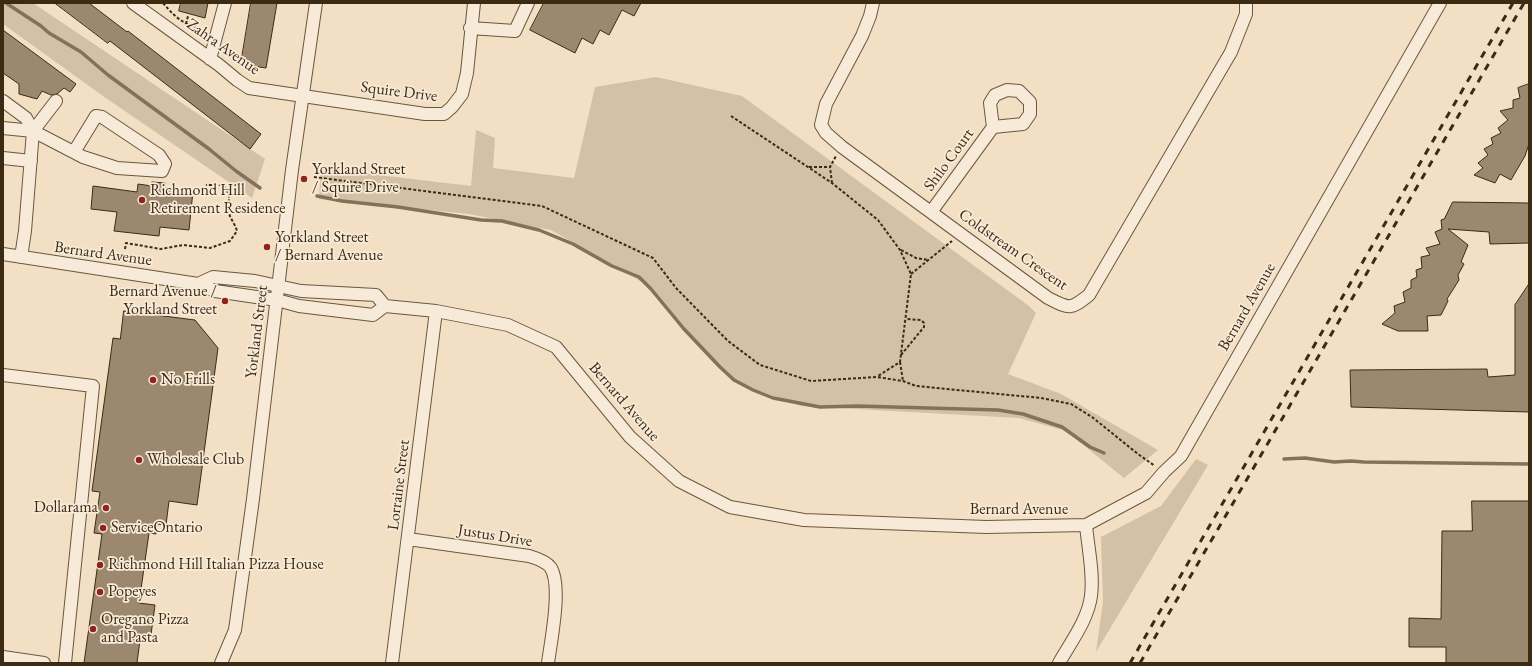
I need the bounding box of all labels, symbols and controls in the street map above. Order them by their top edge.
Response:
street label: Zahra Avenue [183,15,263,79]
street label: Squire Drive [360,78,438,106]
street label: Shilo Court [920,125,978,195]
place label: Yorkland Street / Squire Drive [312,160,406,198]
marker: Yorkland Street / Squire Drive [299,174,309,184]
place label: Richmond Hill Retirement Residence [150,181,285,219]
marker: Richmond Hill Retirement Residence [137,195,147,205]
street label: Coldstream Crescent [955,205,1071,295]
place label: Yorkland Street / Bernard Avenue [275,228,383,266]
street label: Bernard Avenue [53,238,153,270]
marker: Yorkland Street / Bernard Avenue [262,242,272,252]
street label: Bernard Avenue [1214,260,1280,354]
place label: Bernard Avenue / Yorkland Street [109,282,217,320]
street label: Yorkland Street [242,284,272,380]
marker: Bernard Avenue / Yorkland Street [220,296,230,306]
street label: Bernard Avenue [584,359,664,445]
place label: No Frills [161,370,215,390]
marker: No Frills [148,375,158,385]
street label: Lorraine Street [384,439,414,531]
place label: Wholesale Club [147,450,244,470]
marker: Wholesale Club [134,455,144,465]
place label: Dollarama [34,498,98,518]
street label: Bernard Avenue [970,500,1068,520]
marker: Dollarama [101,503,111,513]
place label: ServiceOntario [111,518,203,538]
street label: Justus Drive [456,521,534,551]
marker: ServiceOntario [98,523,108,533]
place label: Richmond Hill Italian Pizza House [108,555,324,575]
marker: Richmond Hill Italian Pizza House [95,560,105,570]
place label: Popeyes [108,582,157,602]
marker: Popeyes [95,587,105,597]
place label: Oregano Pizza and Pasta [101,610,189,648]
marker: Oregano Pizza and Pasta [88,624,98,634]

